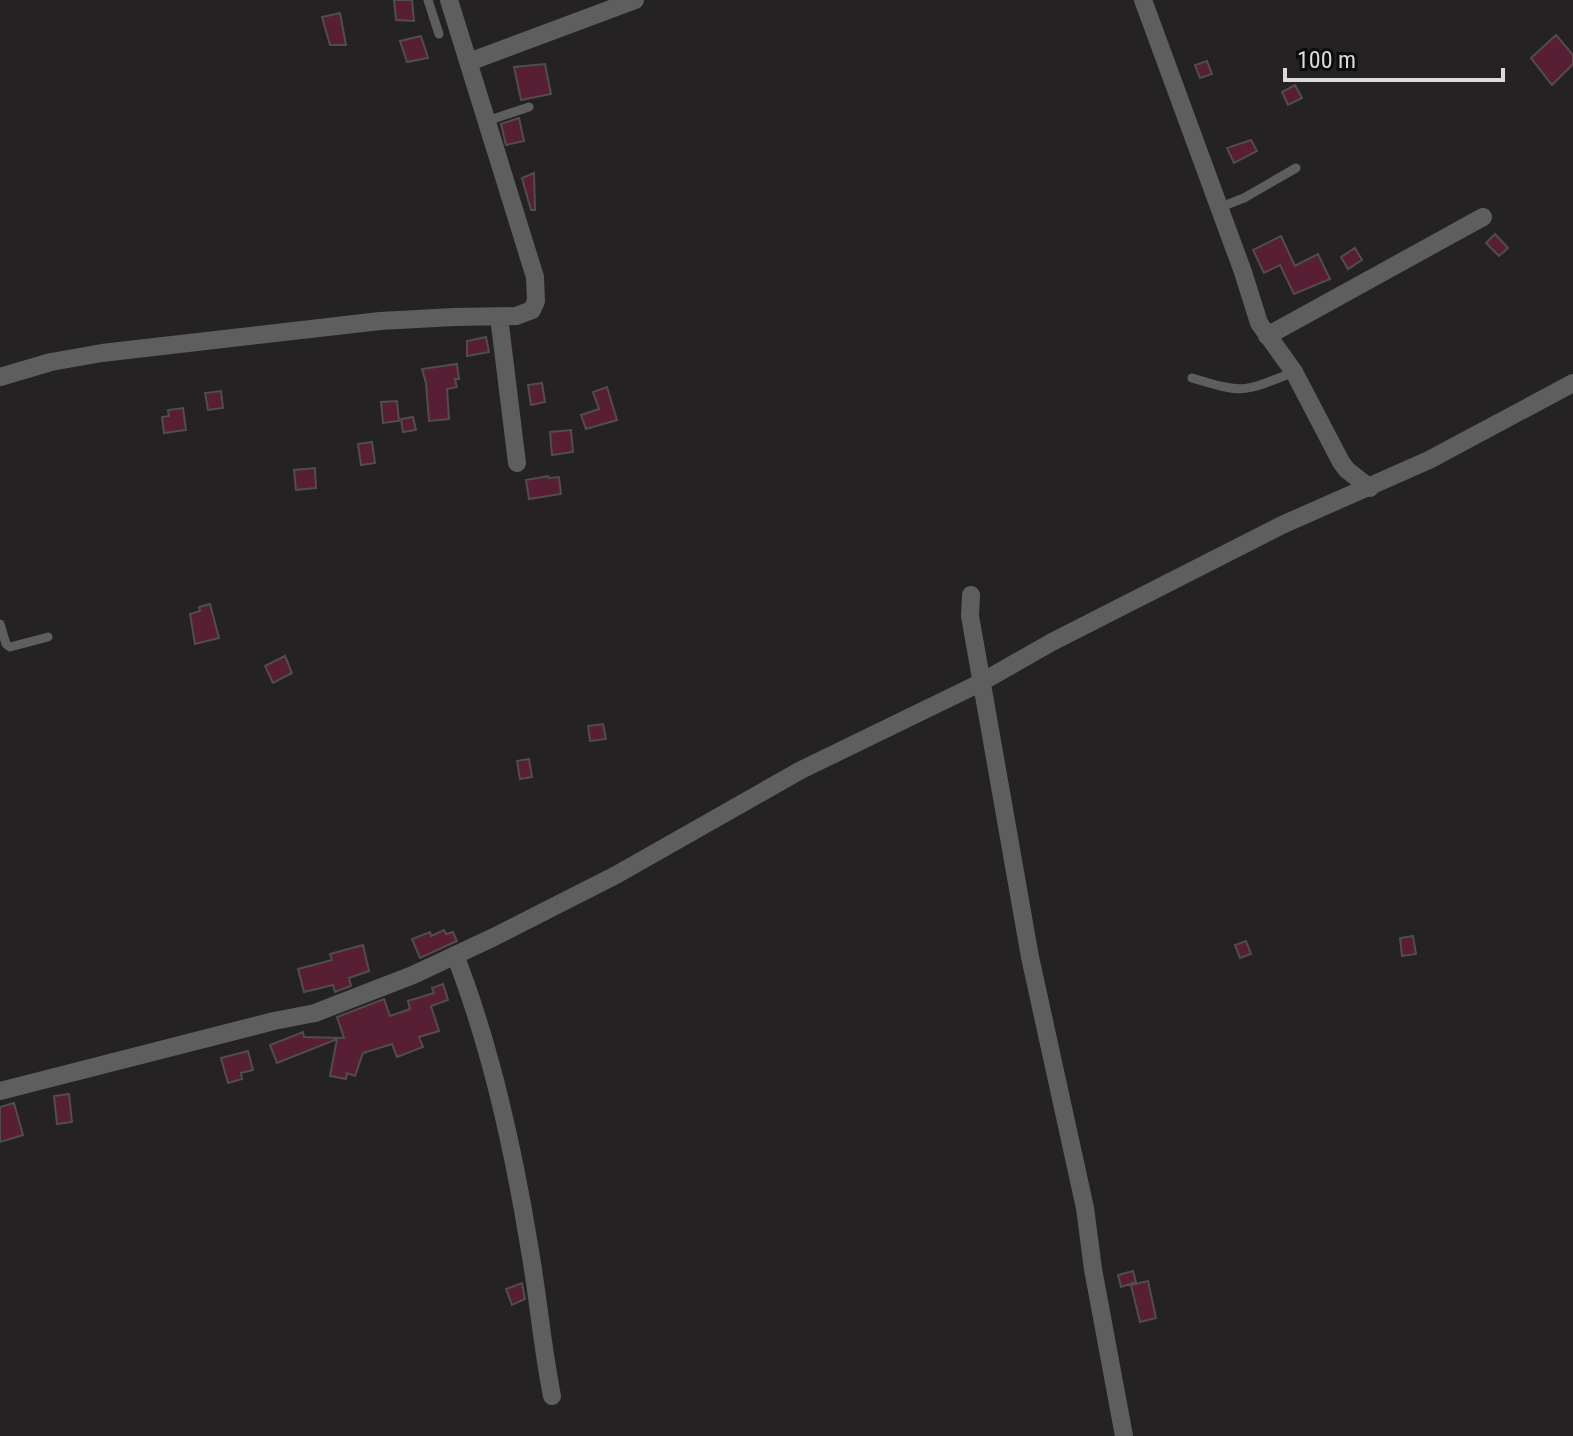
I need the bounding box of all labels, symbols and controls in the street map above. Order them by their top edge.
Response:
scale bar [1285,32,1503,82]
text: 100 m [1297,46,1356,74]

